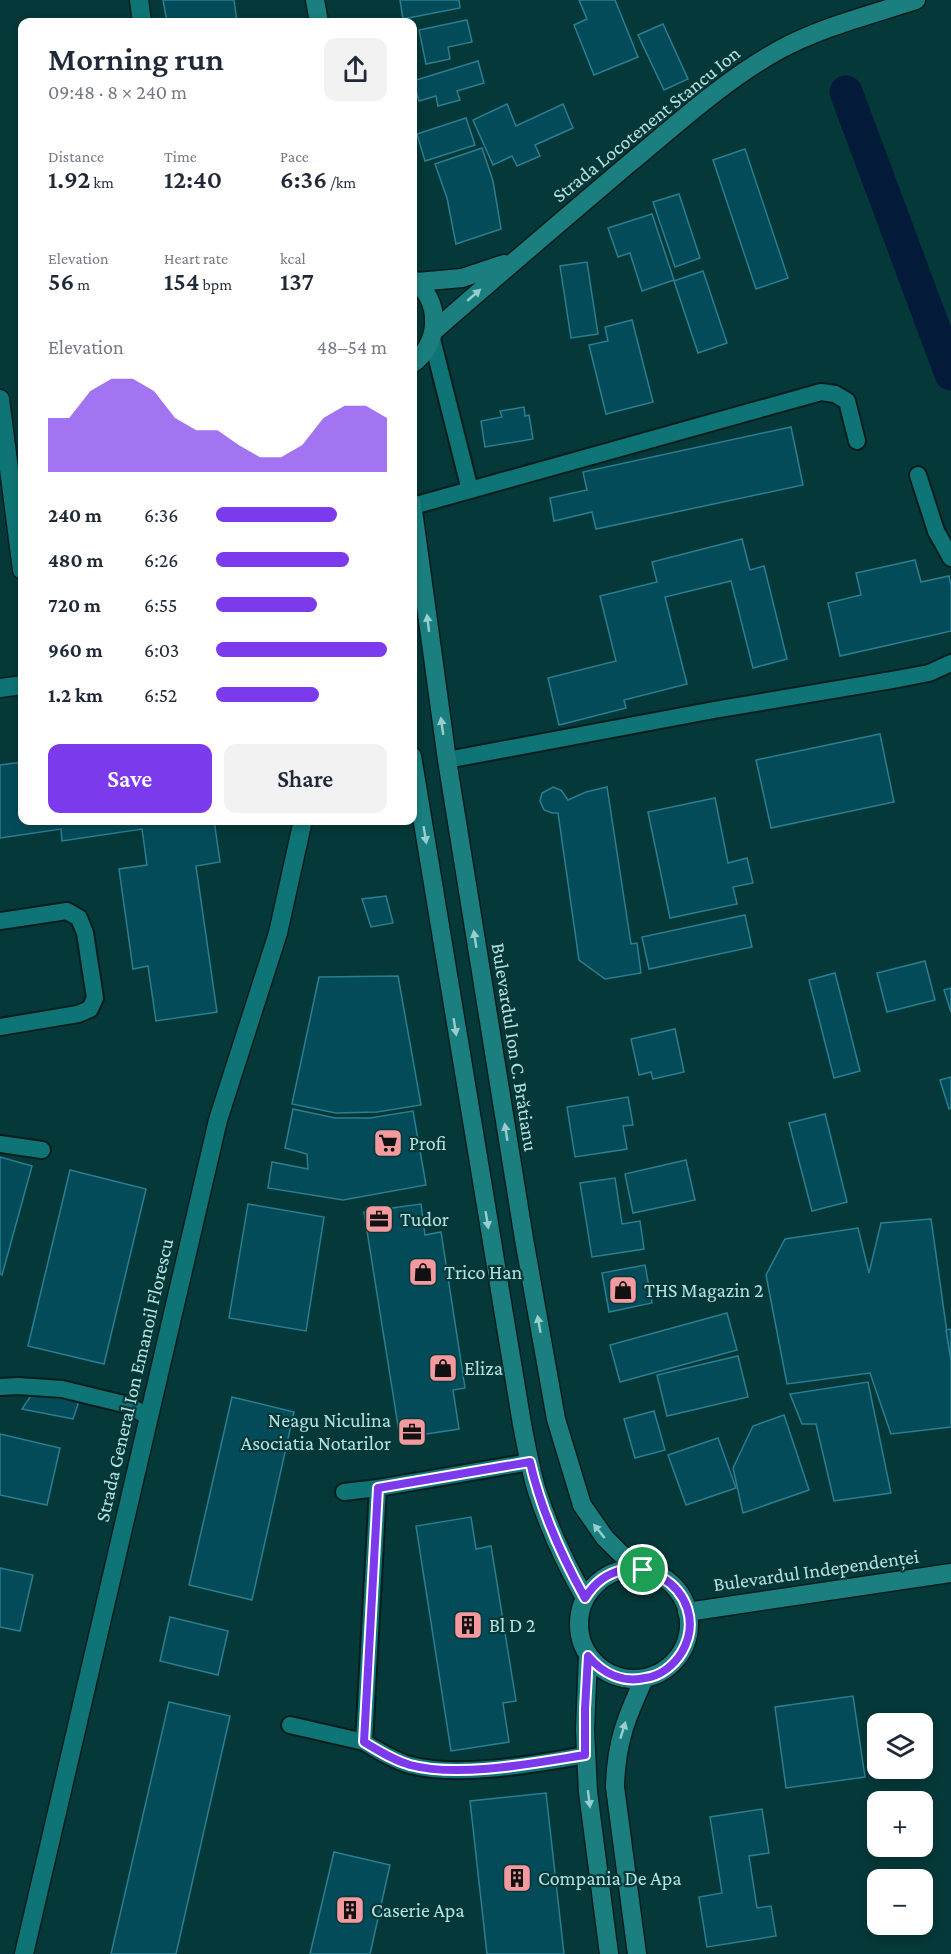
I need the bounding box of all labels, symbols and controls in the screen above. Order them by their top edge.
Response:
button: share [324,38,387,101]
text: Morning run [48,40,224,77]
street label: Strada Locotenent Stancu Ion [548,41,744,206]
text: 09:48 · 8 × 240 m [48,81,187,103]
text: Distance [48,148,104,165]
text: Time [164,148,197,165]
text: Pace [280,148,309,165]
text: 1.92 [48,165,90,194]
text: 12:40 [164,165,222,194]
text: 6:36 [280,165,327,194]
text: km [90,174,114,191]
text: /km [327,174,356,191]
text: Elevation [48,250,109,267]
text: Heart rate [164,250,228,267]
text: kcal [280,250,306,267]
text: 56 [48,267,74,296]
text: 154 [164,267,200,296]
text: 137 [280,267,314,296]
text: m [74,276,90,293]
text: bpm [200,276,232,293]
one-way arrow [466,289,482,302]
text: Elevation [48,336,124,358]
text: 48–54 m [317,336,387,358]
text: 240 m [48,504,102,526]
text: 6:36 [144,504,178,526]
text: 480 m [48,549,103,571]
text: 6:26 [144,549,178,571]
text: 720 m [48,594,101,616]
text: 6:55 [144,594,177,616]
one-way arrow [423,614,433,633]
text: 960 m [48,639,103,661]
text: 6:03 [144,639,179,661]
text: 1.2 km [48,684,103,706]
text: 6:52 [144,684,177,706]
one-way arrow [437,716,447,735]
button: Save [48,744,212,813]
button: Share [224,744,387,813]
one-way arrow [421,825,430,844]
one-way arrow [471,930,480,949]
street label: Bulevardul Ion C. Brătianu [488,941,542,1153]
one-way arrow [451,1018,460,1037]
one-way arrow [502,1122,511,1141]
supermarket icon: Profi [372,1127,404,1159]
place label: Profi [409,1132,447,1154]
office icon: Tudor [363,1203,395,1235]
place label: Tudor [400,1208,449,1230]
one-way arrow [483,1210,492,1229]
street label: Strada General Ion Emanoil Florescu [91,1236,177,1524]
shop icon: Trico Han [407,1256,439,1288]
place label: Trico Han [444,1261,522,1283]
shop icon: THS Magazin 2 [607,1274,639,1306]
place label: THS Magazin 2 [644,1279,764,1302]
one-way arrow [534,1315,543,1334]
shop icon: Eliza [427,1352,459,1384]
place label: Eliza [464,1357,503,1379]
place label: Neagu Niculina Asociatia Notarilor [241,1409,391,1454]
office icon: Neagu Niculina Asociatia Notarilor [396,1416,428,1448]
one-way arrow [593,1523,606,1539]
pin [617,1544,668,1595]
street label: Bulevardul Independenței [712,1545,921,1597]
icon: arrive [626,1553,659,1586]
building icon: Bl D 2 [452,1609,484,1641]
place label: Bl D 2 [489,1614,536,1636]
map controls [867,1713,933,1935]
button: layers [867,1713,933,1779]
one-way arrow [619,1721,628,1739]
one-way arrow [584,1789,593,1808]
button: + [867,1791,933,1857]
building icon: Compania De Apa [501,1862,533,1894]
place label: Compania De Apa [538,1867,681,1890]
button: − [867,1869,933,1935]
building icon: Caserie Apa [334,1894,366,1926]
place label: Caserie Apa [371,1899,465,1922]

